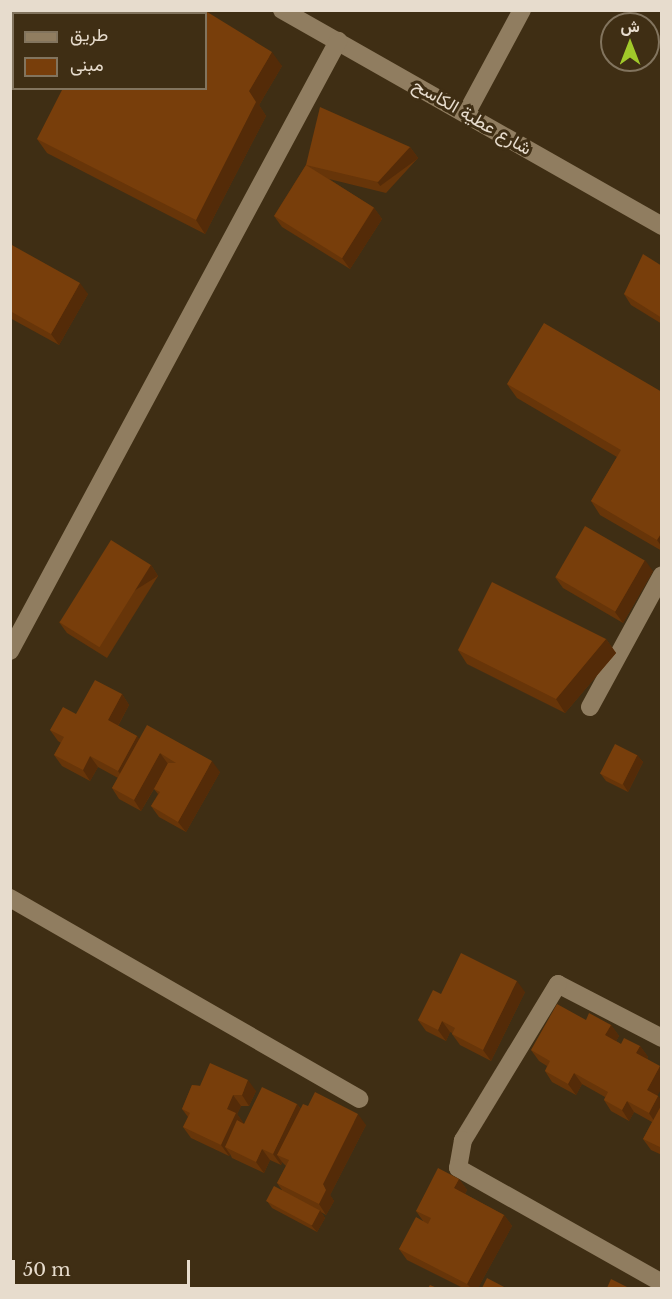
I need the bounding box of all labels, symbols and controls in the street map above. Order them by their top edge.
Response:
legend [12,12,207,90]
north arrow [600,12,660,72]
text: ش [620,16,640,36]
text: طريق [70,24,108,46]
text: مبنى [70,54,104,76]
street label: شارع عطية الكاسح [409,74,535,160]
scale bar [15,1248,194,1286]
text: 50 m [23,1259,71,1281]

